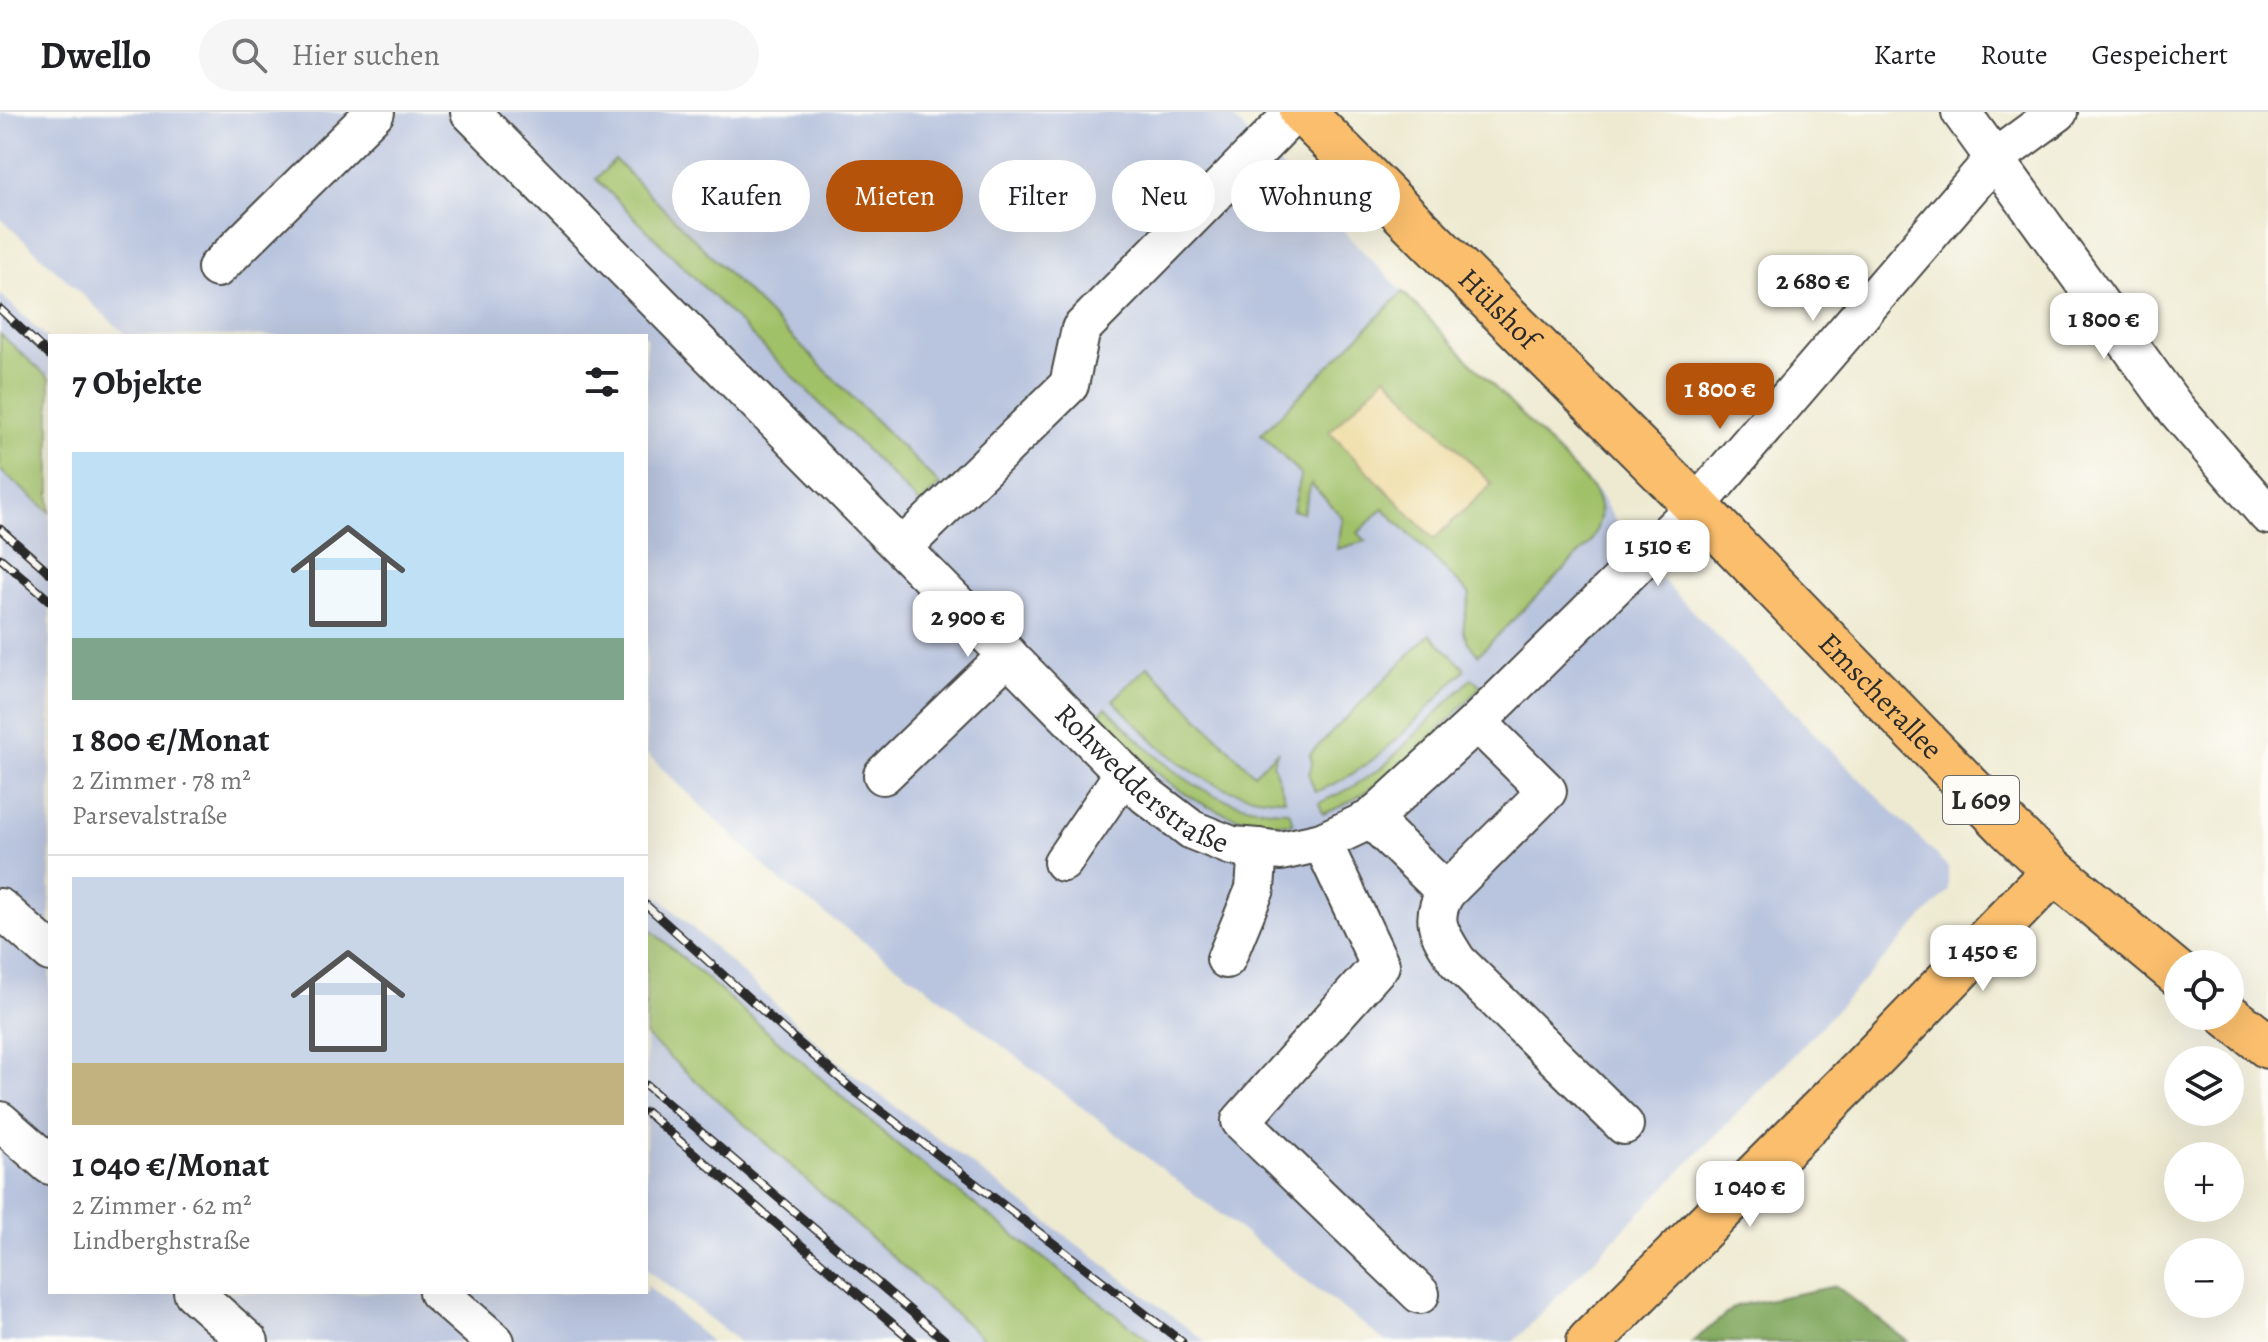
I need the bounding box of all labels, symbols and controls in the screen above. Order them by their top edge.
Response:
search box [199,19,759,91]
text: Dwello [40,29,151,81]
icon: search [227,33,271,77]
text: Hier suchen [291,35,440,75]
text: Karte [1873,36,1936,74]
text: Route [1980,36,2048,74]
text: Gespeichert [2092,36,2228,74]
chip: Kaufen [672,160,810,232]
chip: Mieten [826,160,963,232]
chip: Filter [979,160,1096,232]
chip: Neu [1112,160,1215,232]
chip: Wohnung [1231,160,1400,232]
pin: 2 680 € [1739,255,1887,323]
street label: Hülshof [1449,259,1551,361]
text: 2 680 € [1776,263,1850,298]
pin: 1 800 € [2030,293,2178,361]
text: 1 800 € [2068,301,2140,336]
text: 7 Objekte [72,359,202,406]
icon: filters [580,360,624,404]
pin: 1 800 € [1646,363,1794,431]
text: 1 800 € [1684,371,1756,406]
icon: home [276,504,420,648]
pin: 1 510 € [1584,520,1732,588]
text: 1 510 € [1625,528,1691,563]
pin: 2 900 € [894,591,1042,659]
text: 2 900 € [931,599,1005,634]
street label: Emscherallee [1809,624,1952,768]
street label: Rohwedderstraße [1046,694,1235,863]
text: 1 800 €/Monat [72,716,270,763]
text: 2 Zimmer · 78 m² [72,763,251,798]
road number: L 609 [1943,776,2019,824]
text: Parsevalstraße [72,798,227,833]
pin: 1 450 € [1909,925,2057,993]
icon: home [276,929,420,1073]
text: 1 450 € [1948,933,2018,968]
map controls [2164,950,2244,1318]
button: locate [2164,950,2244,1030]
button: layers [2164,1046,2244,1126]
text: 1 040 €/Monat [72,1141,269,1188]
button: + [2164,1142,2244,1222]
pin: 1 040 € [1676,1161,1824,1229]
text: 1 040 € [1714,1169,1786,1204]
text: 2 Zimmer · 62 m² [72,1188,252,1223]
text: Lindberghstraße [72,1223,250,1258]
button: − [2164,1238,2244,1318]

